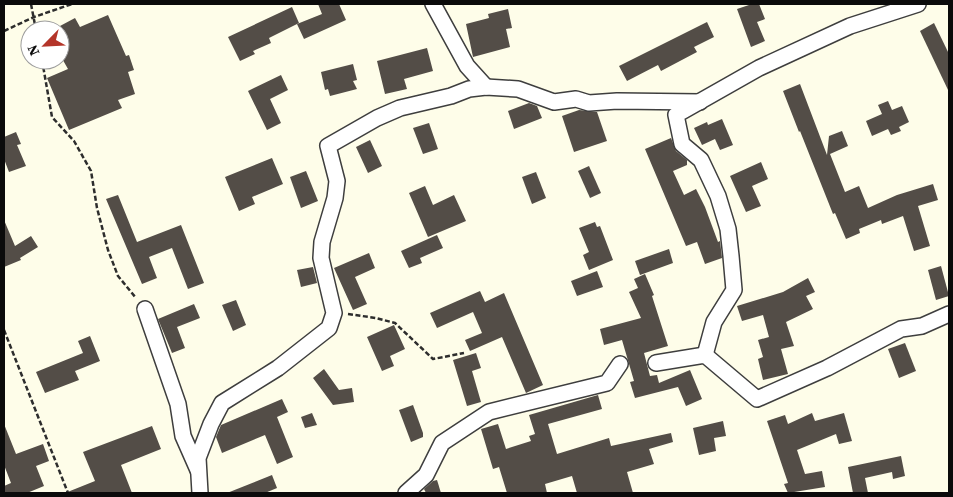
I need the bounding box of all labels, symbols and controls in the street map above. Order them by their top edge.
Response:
north arrow [20,20,70,70]
text: N [22,42,44,59]

